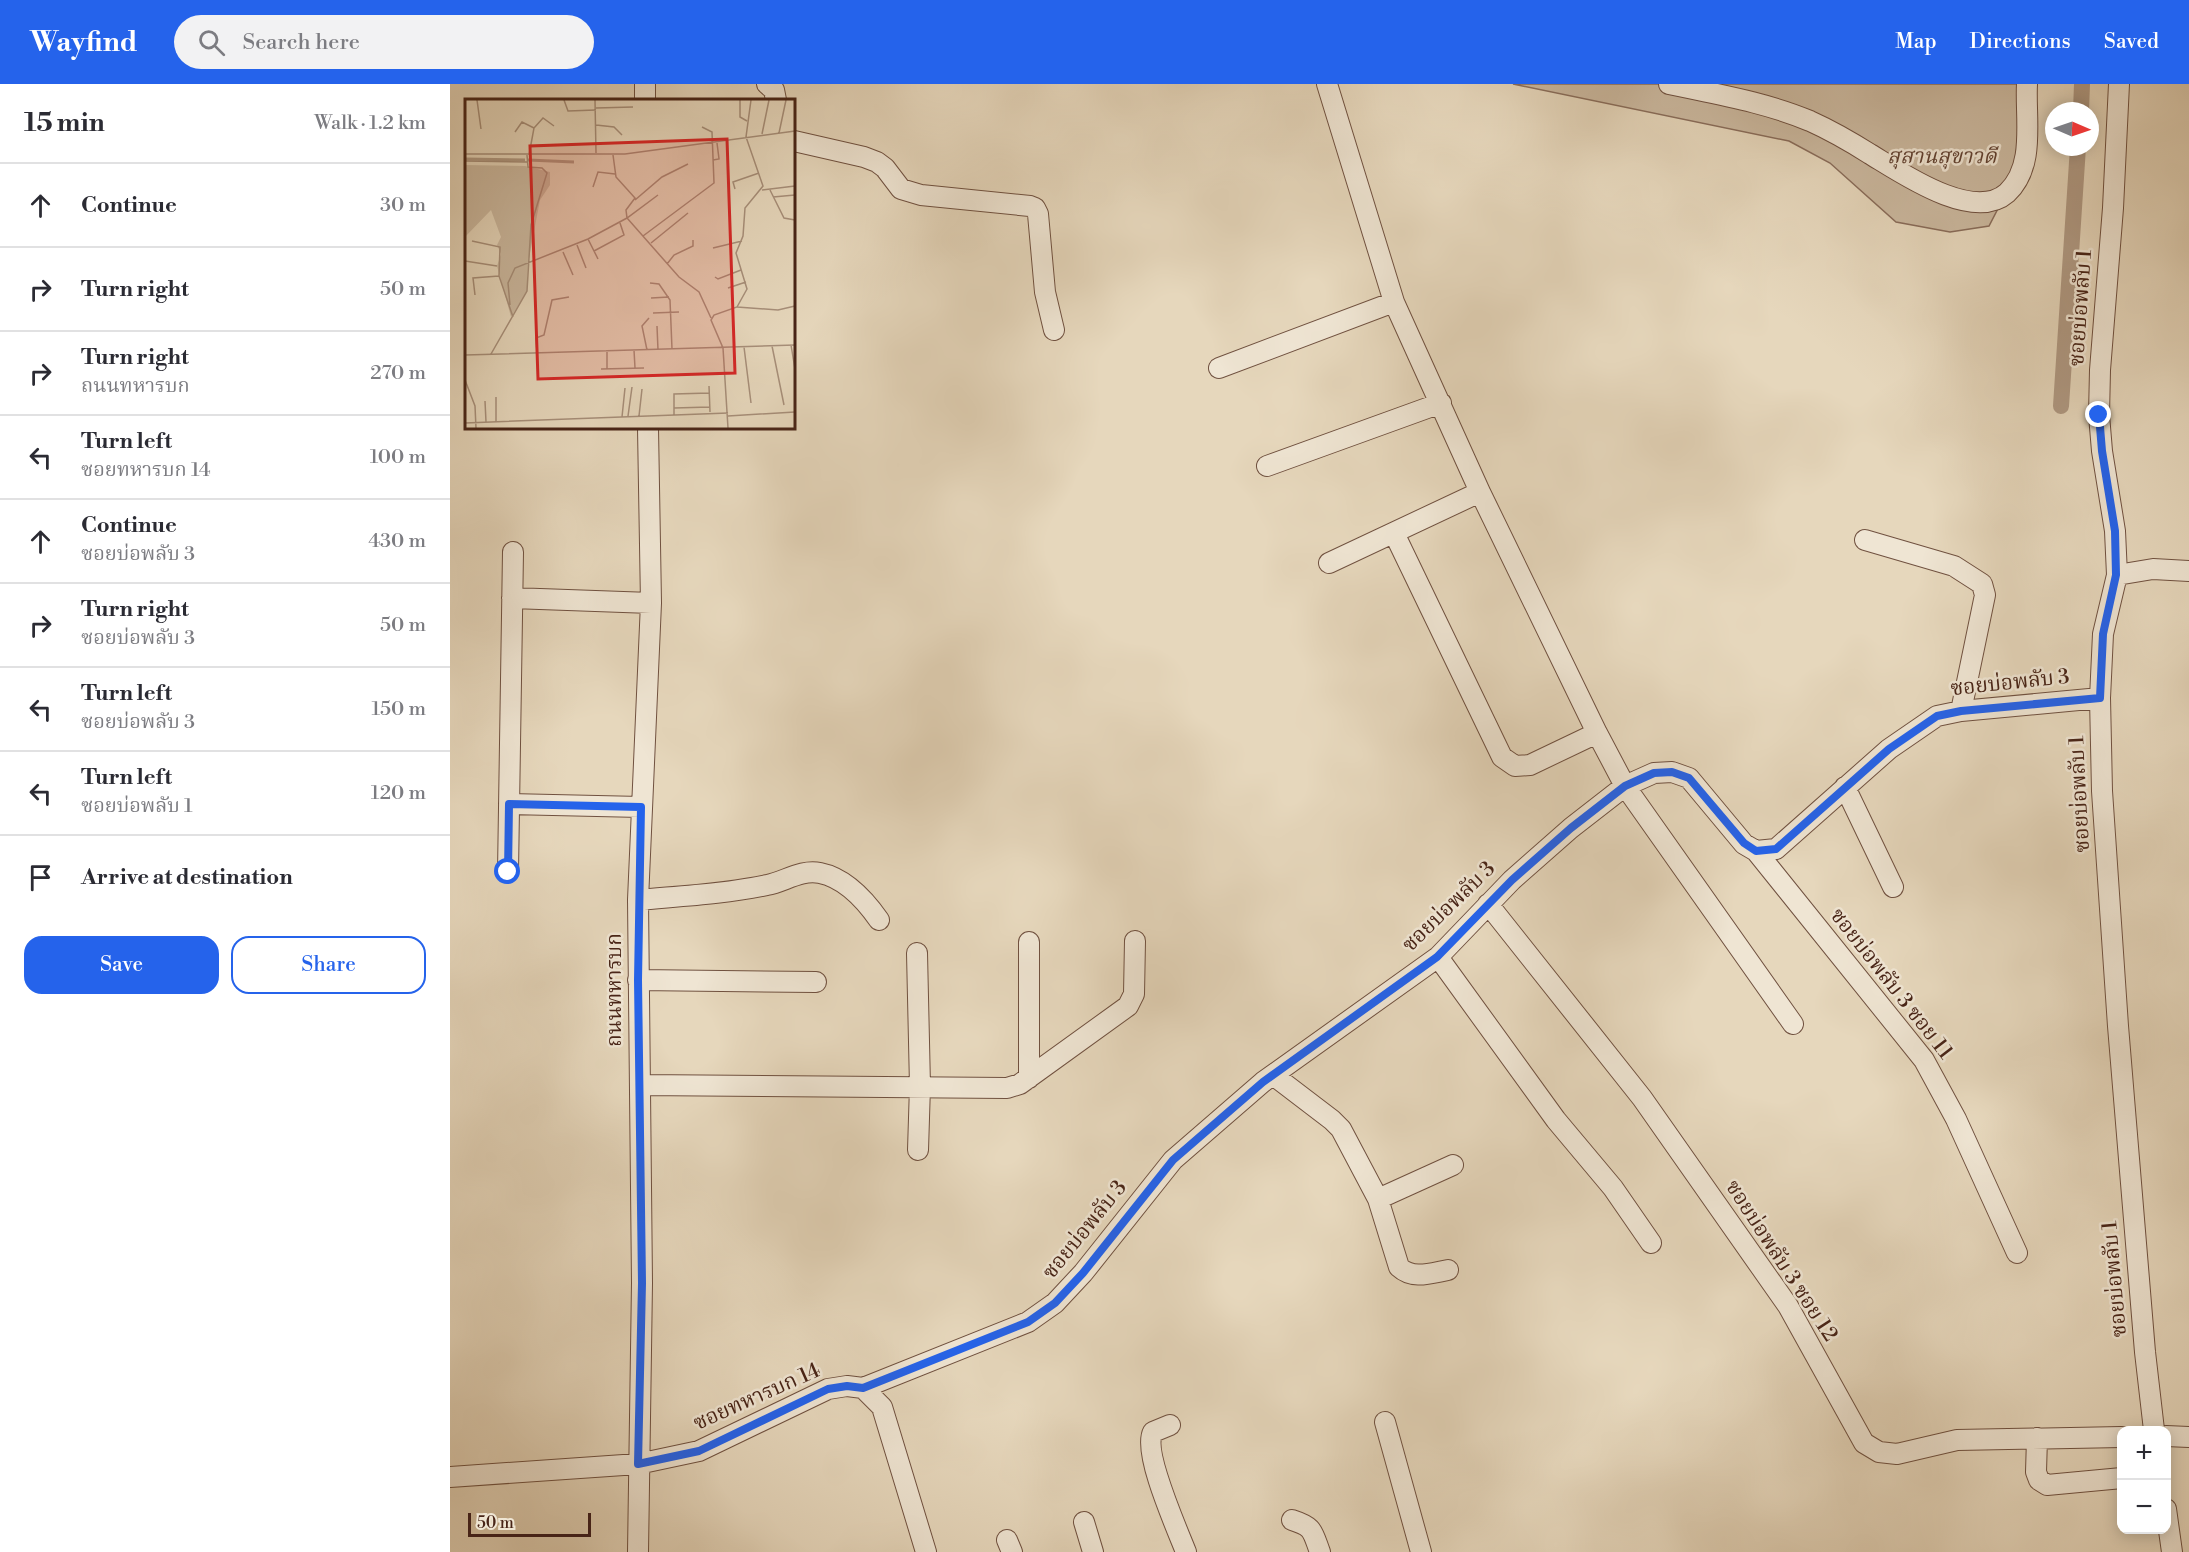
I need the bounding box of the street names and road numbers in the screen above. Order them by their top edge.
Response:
street label: ซอยบ่อพลับ 1 [2064,249,2098,367]
street label: ซอยบ่อพลับ 3 [1949,664,2071,702]
street label: ซอยบ่อพลับ 1 [2064,735,2096,853]
street label: ซอยบ่อพลับ 3 [1397,856,1501,958]
street label: ซอยบ่อพลับ 3 ซอย 11 [1824,903,1958,1065]
street label: ถนนทหารบก [602,933,628,1047]
street label: ซอยบ่อพลับ 3 [1037,1175,1133,1285]
street label: ซอยบ่อพลับ 3 ซอย 12 [1719,1175,1843,1347]
street label: ซอยบ่อพลับ 1 [2097,1220,2133,1338]
street label: ซอยทหารบก 14 [690,1357,824,1437]

